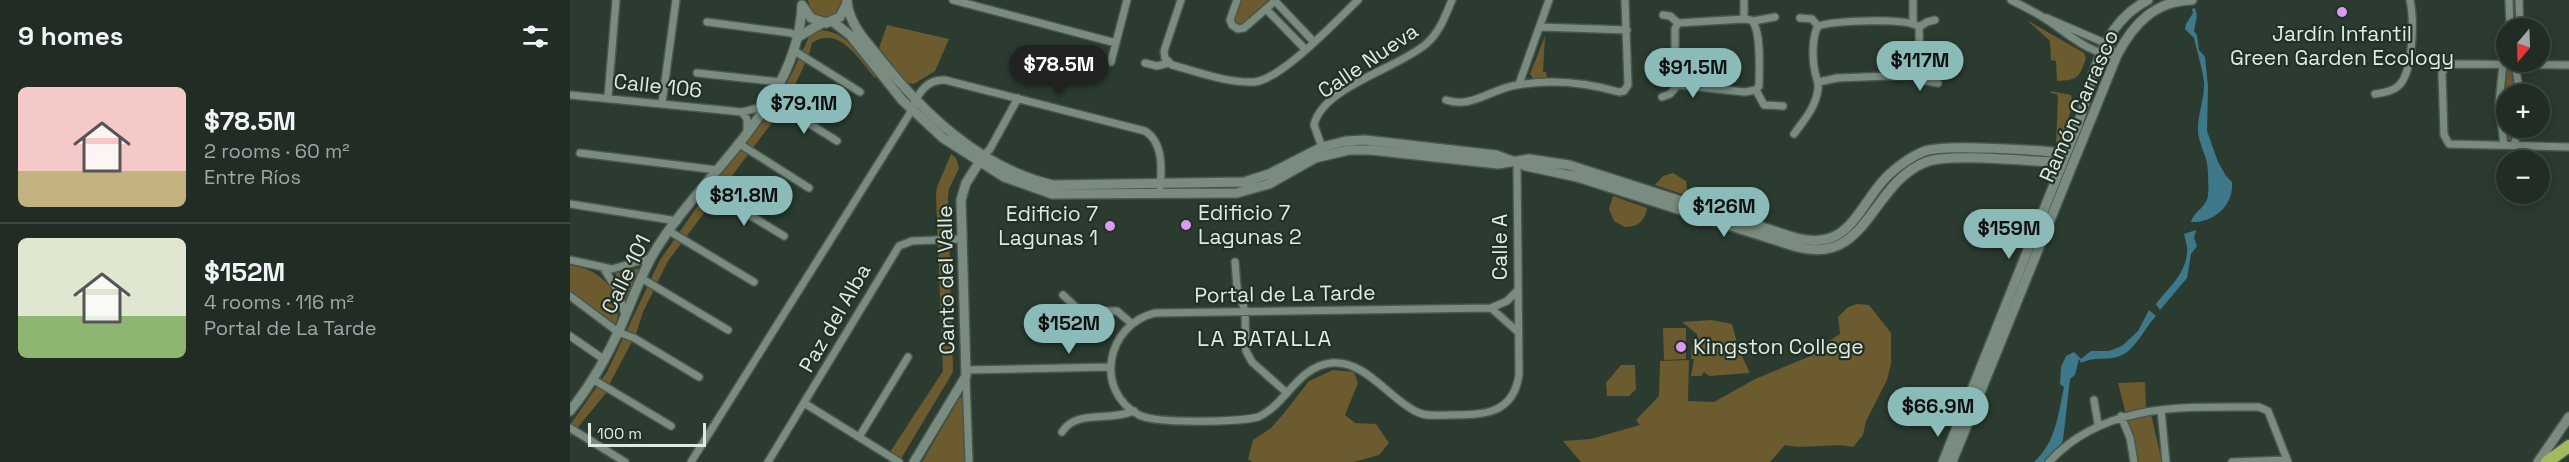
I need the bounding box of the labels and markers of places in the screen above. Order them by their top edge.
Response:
marker: Jardín Infantil Green Garden Ecology [2335,5,2349,19]
place label: Jardín Infantil Green Garden Ecology [2230,20,2454,71]
pin: $117M [1878,41,1962,92]
pin: $78.5M [1010,45,1108,96]
pin: $91.5M [1644,48,1742,99]
pin: $79.1M [755,84,853,135]
pin: $81.8M [695,176,793,227]
pin: $126M [1682,187,1766,238]
place label: Edificio 7 Lagunas 2 [1198,199,1302,250]
place label: Edificio 7 Lagunas 1 [998,200,1098,251]
pin: $159M [1967,209,2051,260]
marker: Edificio 7 Lagunas 2 [1179,218,1193,232]
marker: Edificio 7 Lagunas 1 [1103,219,1117,233]
pin: $152M [1027,304,1111,355]
place label: Kingston College [1693,333,1864,360]
marker: Kingston College [1674,340,1688,354]
pin: $66.9M [1889,387,1987,438]

